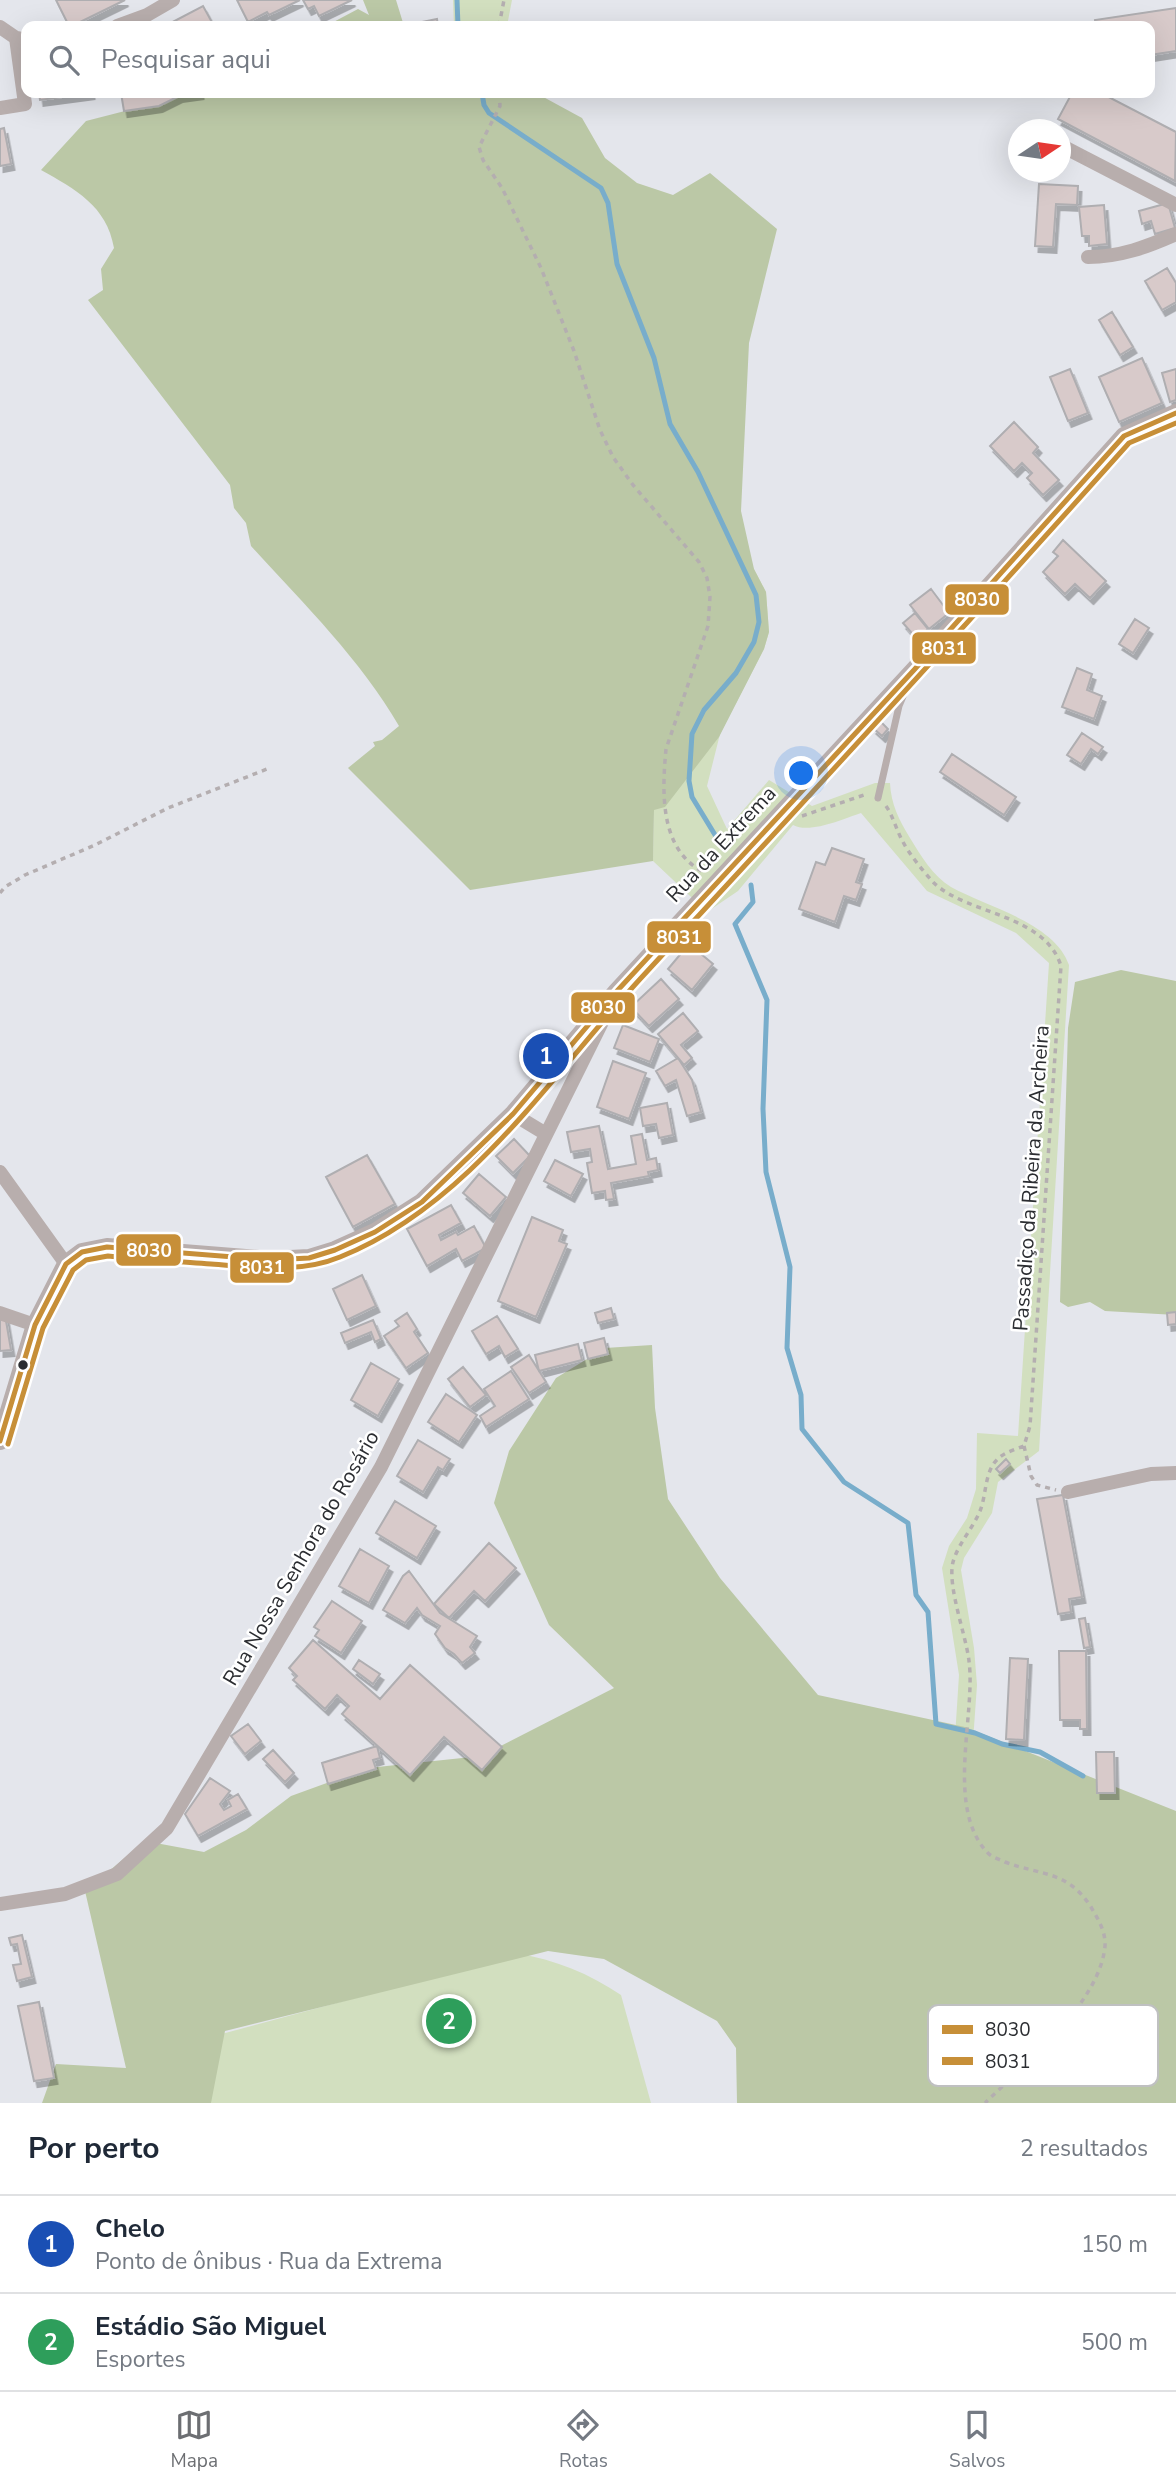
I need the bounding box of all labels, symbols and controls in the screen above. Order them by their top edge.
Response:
search box [21,21,1155,98]
icon: search [45,41,83,79]
text: Pesquisar aqui [101,42,271,77]
north arrow [1008,119,1071,182]
line badge: 8030 [944,583,1010,616]
text: 8030 [954,587,1000,613]
line badge: 8031 [911,631,977,665]
text: 8031 [921,636,967,662]
your location [784,756,818,790]
street label: Rua da Extrema [660,780,782,908]
line badge: 8031 [646,920,712,954]
text: 8031 [656,925,702,951]
line badge: 8030 [570,991,636,1024]
text: 8030 [580,995,626,1021]
street label: Passadiço da Ribeira da Archeira [1006,1024,1056,1332]
pin: 1 [523,1030,569,1082]
line badge: 8030 [115,1233,182,1267]
text: 8030 [126,1238,172,1264]
line badge: 8031 [229,1251,295,1284]
text: 8031 [239,1255,285,1281]
unlabelled marker [16,1358,30,1372]
street label: Rua Nossa Senhora do Rosário [216,1425,386,1691]
pin: 2 [426,1995,472,2047]
legend [928,2005,1158,2086]
text: 8030 [985,2017,1031,2043]
text: 8031 [985,2049,1031,2075]
text: Por perto [28,2128,159,2169]
text: 2 resultados [1020,2133,1148,2164]
text: Chelo [95,2211,165,2246]
text: 1 [44,2229,58,2260]
text: 150 m [1081,2229,1148,2260]
text: Ponto de ônibus · Rua da Extrema [95,2246,442,2277]
text: Estádio São Miguel [95,2309,326,2344]
text: 2 [44,2327,58,2358]
text: 500 m [1081,2327,1148,2358]
text: Esportes [95,2344,186,2375]
tab: Mapa [171,2406,218,2474]
tab: Rotas [559,2406,608,2474]
tab: Salvos [949,2406,1005,2474]

